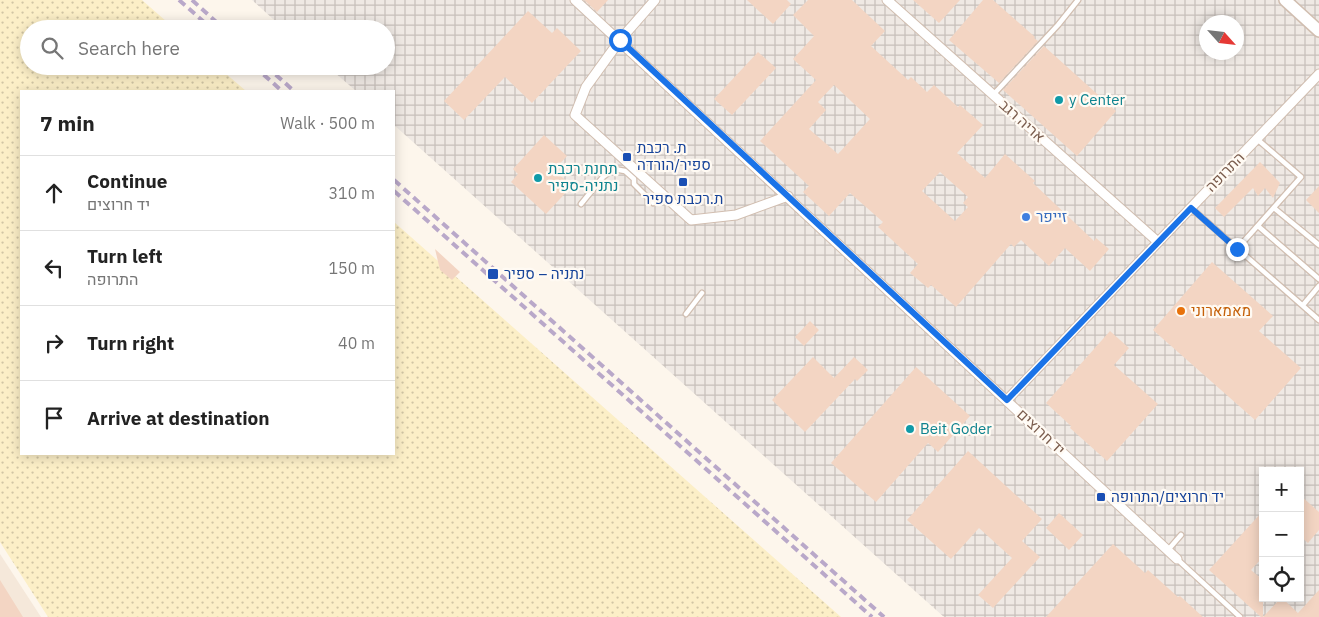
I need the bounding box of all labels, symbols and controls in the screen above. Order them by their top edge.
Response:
north arrow [1199,15,1244,60]
search box [20,20,395,75]
route start [609,29,632,52]
icon: search [38,34,66,62]
text: Search here [78,36,180,60]
place label: y Center [1069,90,1126,109]
marker: y Center [1053,94,1065,106]
street label: אריה רגב [996,95,1049,146]
text: 7 min [40,109,95,137]
text: Walk · 500 m [280,113,375,133]
place label: ת. רכבת ספיר/הורדה [637,138,711,174]
street label: התרופה [1201,148,1248,196]
marker: ת. רכבת ספיר/הורדה [621,151,633,163]
place label: תחנת רכבת נתניה-ספיר [548,159,618,195]
text: Continue [87,169,167,193]
marker: תחנת רכבת נתניה-ספיר [532,172,544,184]
marker: ת.רכבת ספיר [677,176,689,188]
icon: ahead [40,179,68,207]
text: 310 m [328,183,375,203]
place label: ת.רכבת ספיר [643,189,723,208]
text: יד חרוצים [87,194,150,214]
place label: זייפר [1036,207,1067,226]
marker: זייפר [1020,211,1032,223]
route end [1226,238,1249,261]
text: Turn left [87,244,163,268]
icon: left [40,254,68,282]
text: 150 m [328,258,375,278]
place label: נתניה – ספיר [504,264,584,283]
marker: נתניה – ספיר [486,267,500,281]
text: התרופה [87,269,138,289]
place label: מאמארוני [1191,301,1251,320]
marker: מאמארוני [1175,305,1187,317]
icon: right [40,329,68,357]
text: Turn right [87,331,174,355]
text: 40 m [338,333,375,353]
icon: arrive [40,404,68,432]
street label: יד חרוצים [1013,405,1069,459]
text: Arrive at destination [87,406,270,430]
place label: Beit Goder [920,419,992,438]
marker: Beit Goder [904,423,916,435]
map controls [1259,467,1304,602]
button: + [1259,467,1304,512]
place label: יד חרוצים/התרופה [1111,487,1224,506]
marker: יד חרוצים/התרופה [1095,491,1107,503]
button: − [1259,512,1304,557]
button: locate [1259,557,1304,602]

